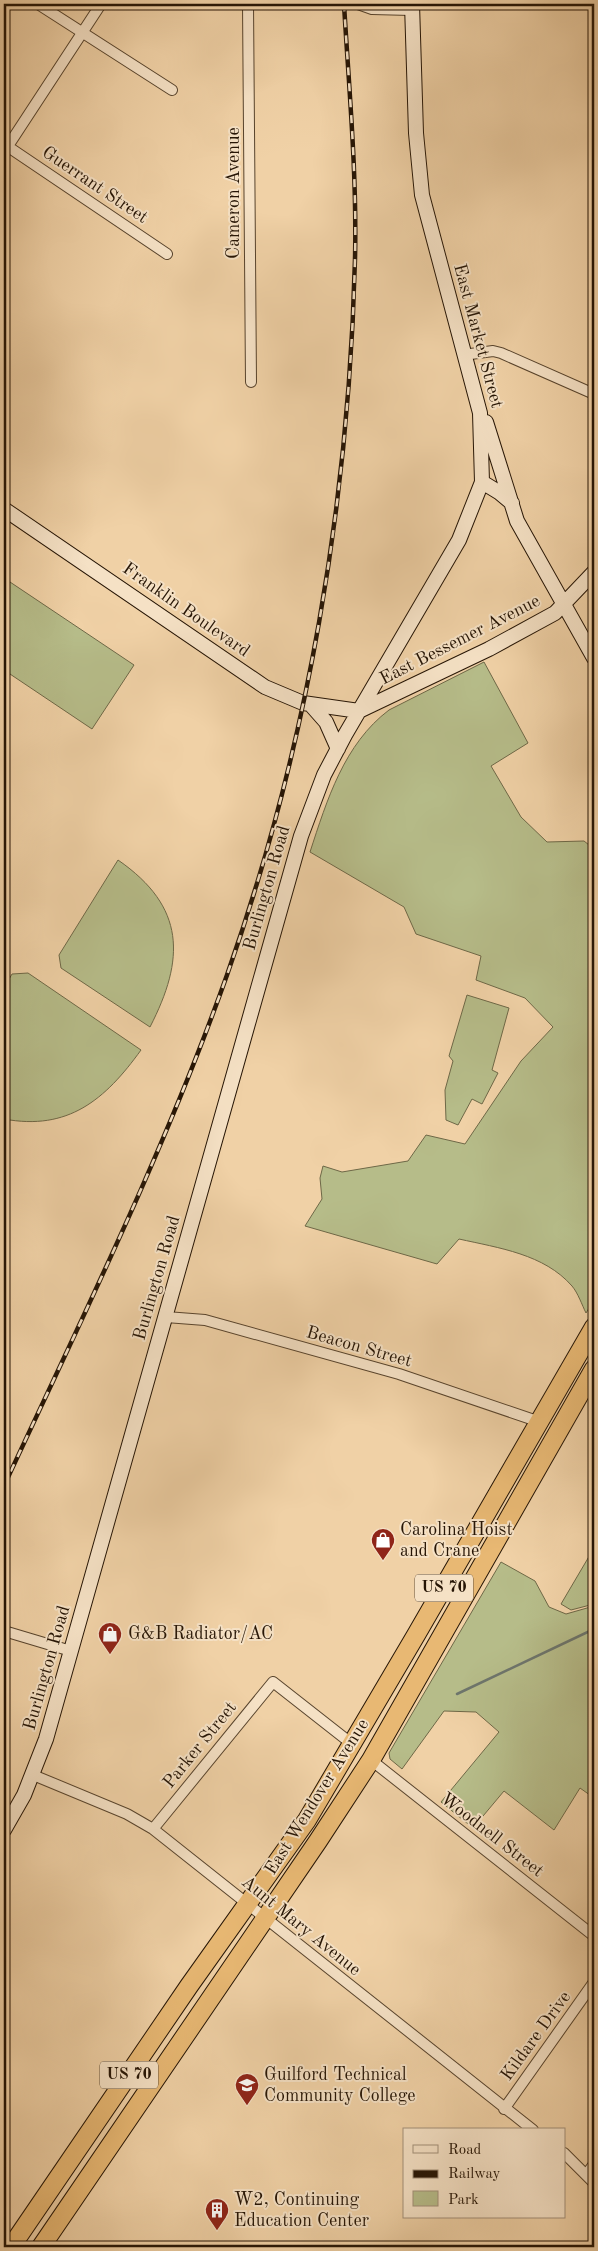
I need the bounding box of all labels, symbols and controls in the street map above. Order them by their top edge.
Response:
street label: Cameron Avenue [225,127,243,259]
street label: Guerrant Street [39,143,151,227]
street label: East Market Street [450,262,506,410]
street label: Franklin Boulevard [119,559,253,661]
street label: East Bessemer Avenue [377,592,543,688]
street label: Burlington Road [241,824,293,952]
street label: Burlington Road [131,1214,183,1342]
street label: Beacon Street [304,1323,414,1371]
place label: Carolina Hoist and Crane [400,1521,513,1560]
shop icon: Carolina Hoist and Crane [370,1527,396,1561]
road number: US 70 [415,1575,473,1602]
street label: Burlington Road [21,1604,73,1732]
shop icon: G&B Radiator/AC [97,1621,123,1655]
place label: G&B Radiator/AC [128,1625,273,1643]
street label: Parker Street [160,1698,240,1792]
street label: East Wendover Avenue [262,1716,372,1878]
street label: Woodnell Street [437,1789,547,1881]
street label: Aunt Mary Avenue [238,1873,364,1979]
street label: Kildare Drive [498,1988,574,2084]
road number: US 70 [100,2062,158,2088]
place label: Guilford Technical Community College [264,2066,416,2105]
school or university icon: Guilford Technical Community College [234,2072,260,2106]
legend [403,2128,566,2218]
text: Road [448,2143,482,2158]
text: Railway [448,2167,501,2182]
place label: W2, Continuing Education Center [234,2191,370,2230]
text: Park [448,2193,479,2208]
building icon: W2, Continuing Education Center [204,2197,230,2231]

